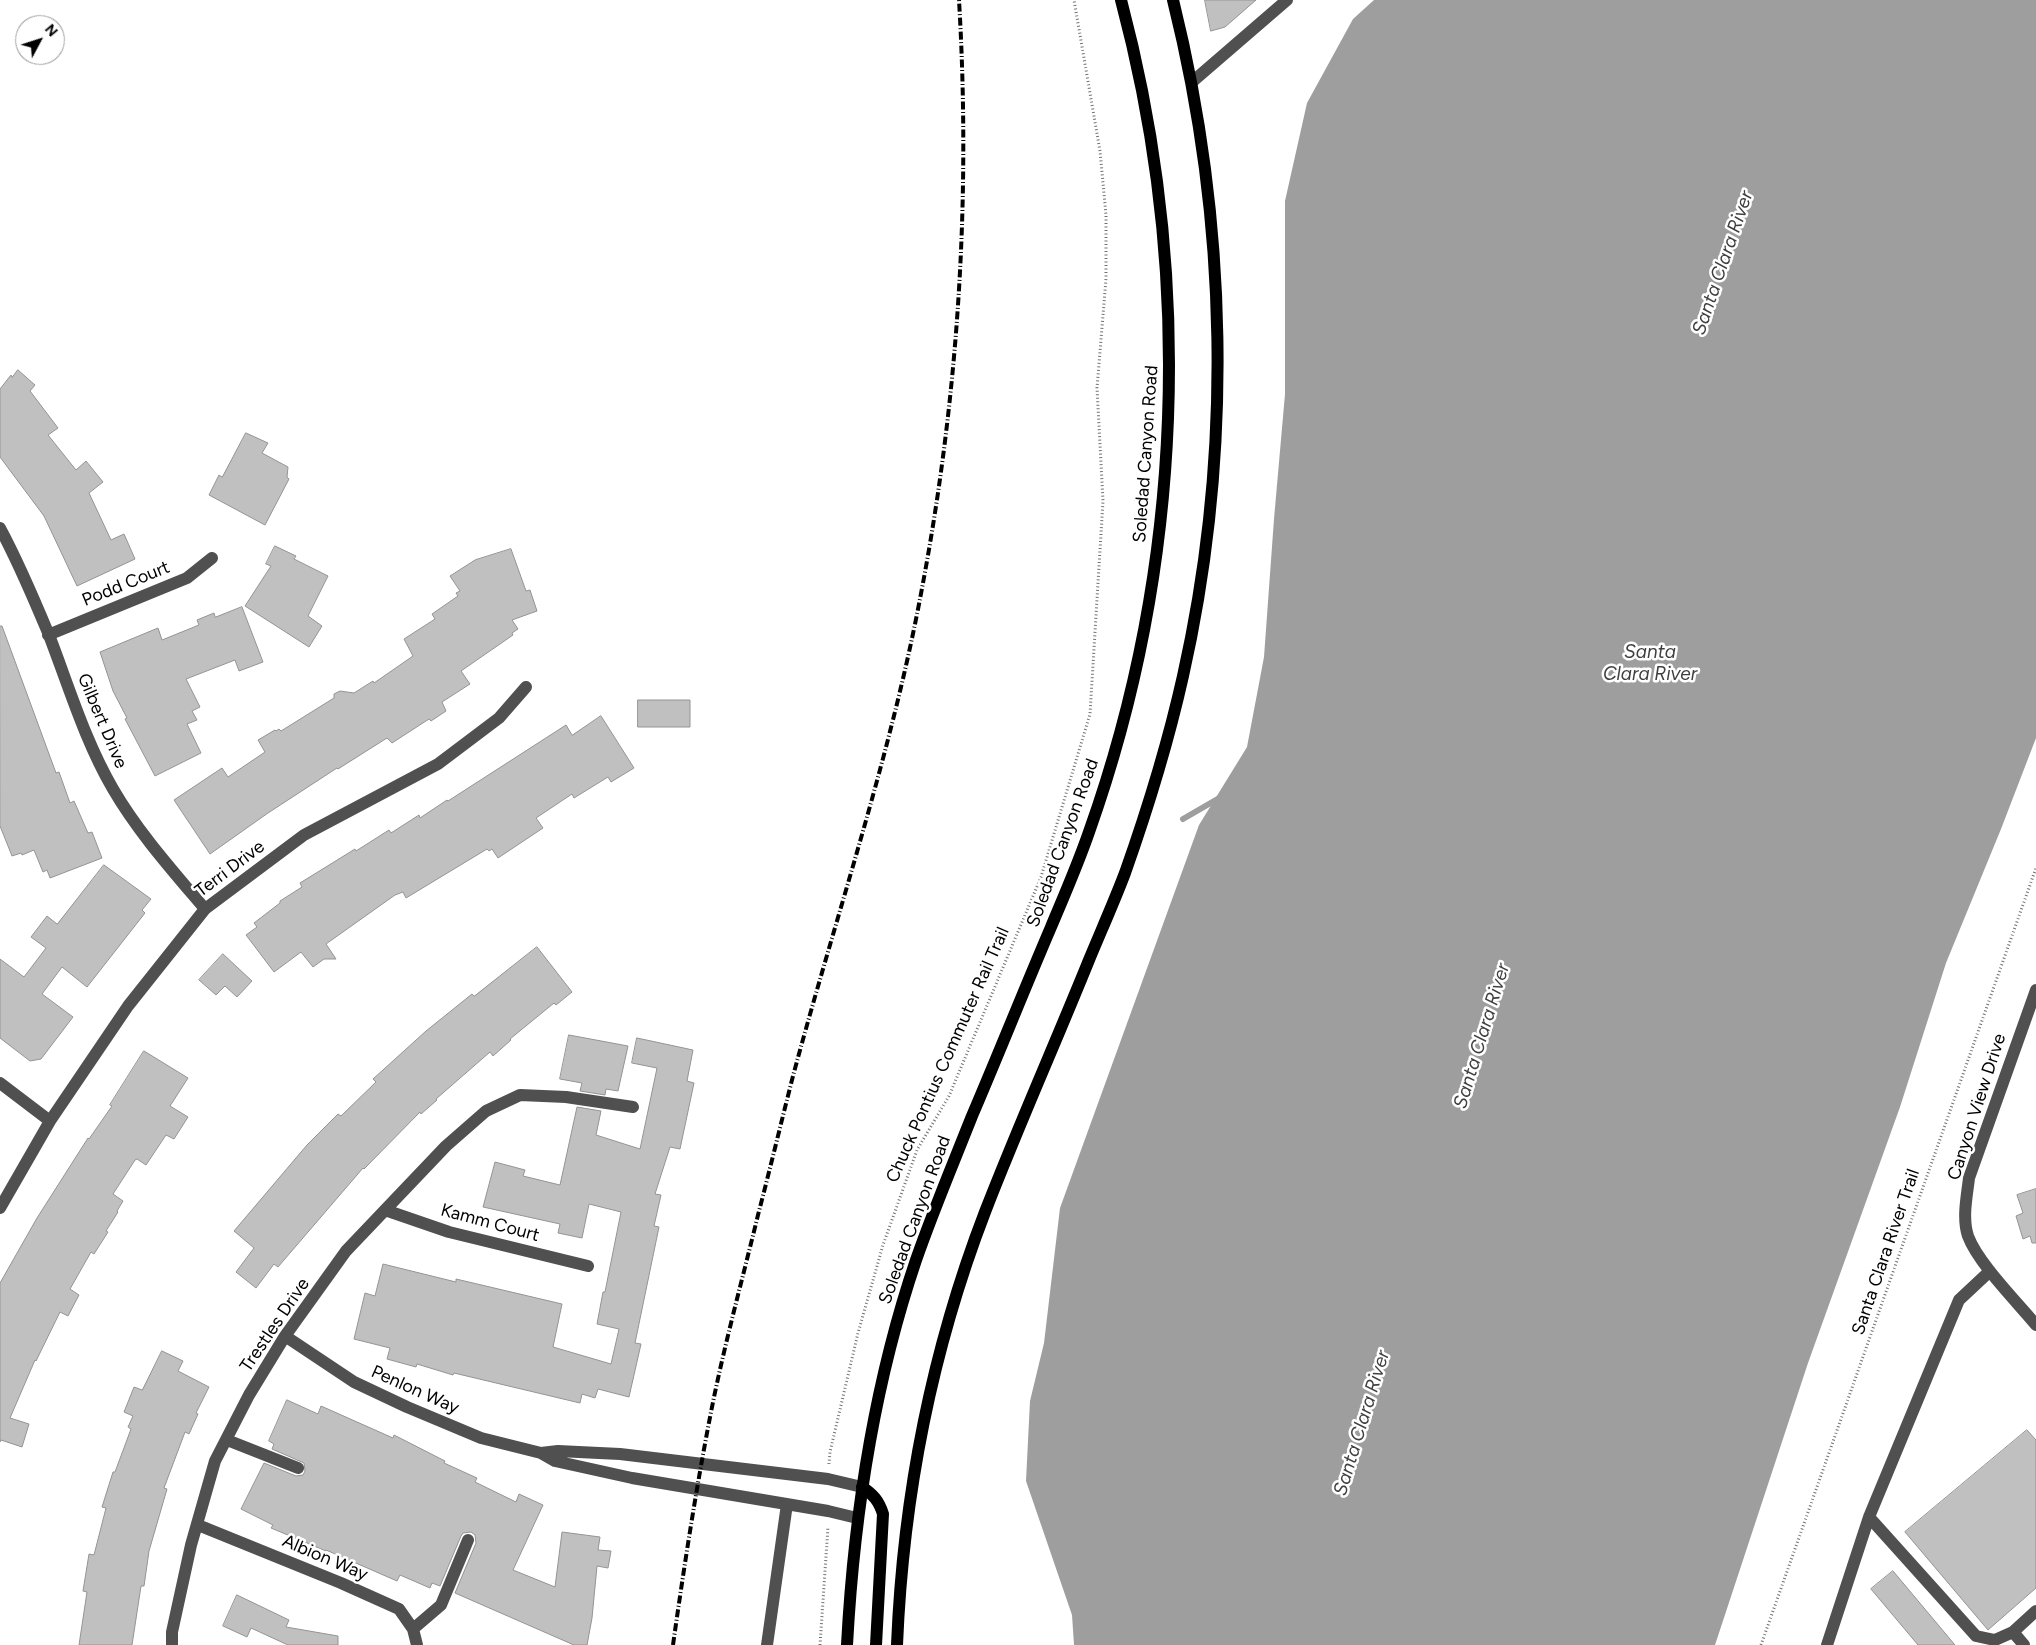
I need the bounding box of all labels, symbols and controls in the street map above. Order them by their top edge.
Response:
north arrow [15,15,65,65]
text: N [41,21,61,40]
water label: Santa Clara River [1688,188,1758,338]
street label: Soledad Canyon Road [1129,365,1163,543]
street label: Podd Court [79,557,173,611]
water label: Santa Clara River [1603,641,1697,685]
street label: Gilbert Drive [72,670,132,772]
street label: Soledad Canyon Road [1022,756,1104,930]
street label: Terri Drive [191,836,269,902]
street label: Chuck Pontius Commuter Rail Trail [882,924,1014,1186]
water label: Santa Clara River [1449,961,1515,1111]
street label: Canyon View Drive [1943,1031,2011,1183]
street label: Soledad Canyon Road [874,1133,956,1307]
street label: Santa Clara River Trail [1847,1166,1925,1338]
street label: Kamm Court [438,1199,542,1247]
street label: Trestles Drive [236,1274,314,1376]
water label: Santa Clara River [1329,1348,1395,1498]
street label: Penlon Way [368,1361,462,1419]
street label: Albion Way [279,1530,371,1586]

